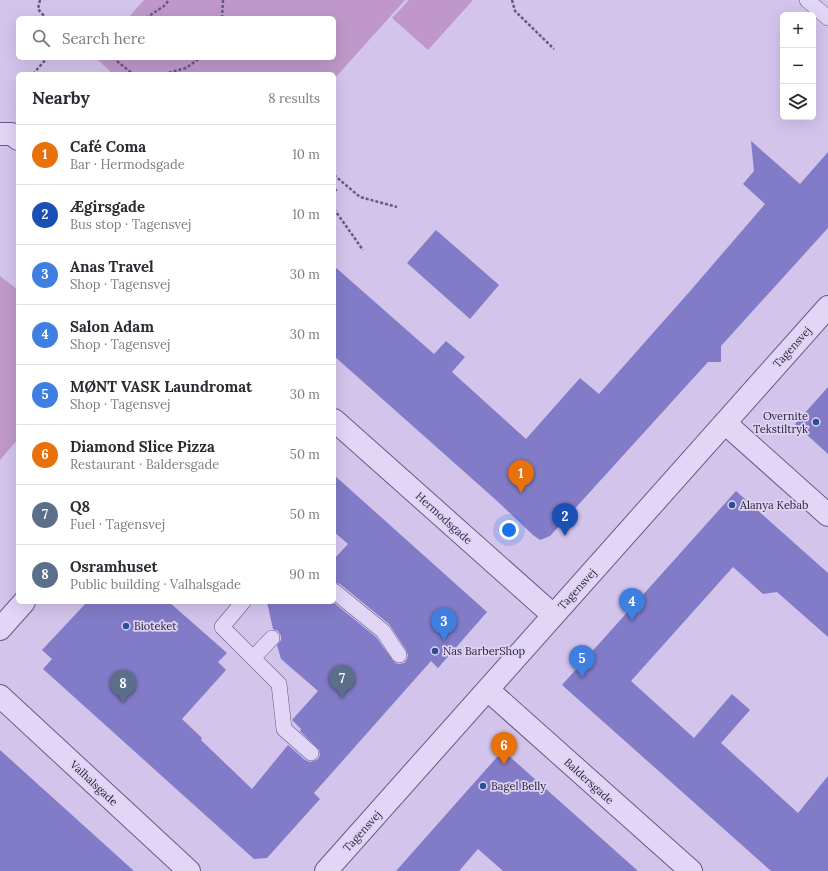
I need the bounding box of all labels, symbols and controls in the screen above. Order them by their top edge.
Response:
map controls [780,12,816,120]
button: + [780,12,816,48]
search box [16,16,336,60]
icon: search [30,27,52,49]
text: Search here [62,29,145,48]
button: − [780,48,816,84]
button: layers [780,84,816,120]
text: Nearby [32,87,90,109]
text: 8 results [268,90,320,107]
text: Café Coma [70,137,146,156]
text: 1 [42,146,48,163]
text: 10 m [292,146,320,163]
text: Bar · Hermodsgade [70,156,185,173]
text: Ægirsgade [70,197,145,216]
text: 2 [42,206,48,223]
text: 10 m [292,206,320,223]
text: Bus stop · Tagensvej [70,216,191,233]
text: Anas Travel [70,257,154,276]
text: 3 [41,266,49,283]
text: 30 m [290,266,320,283]
text: Shop · Tagensvej [70,276,170,293]
text: Salon Adam [70,317,154,336]
street label: Tagensvej [770,323,814,370]
text: 4 [41,326,49,343]
text: 30 m [290,326,320,343]
text: Shop · Tagensvej [70,336,170,353]
text: MØNT VASK Laundromat [70,377,252,396]
text: 5 [41,386,49,403]
text: 30 m [290,386,320,403]
text: Shop · Tagensvej [70,396,170,413]
place label: Overnite Tekstiltryk [753,409,808,436]
marker: Overnite Tekstiltryk [811,417,821,427]
text: Diamond Slice Pizza [70,437,215,456]
text: 6 [41,446,49,463]
text: 50 m [290,446,320,463]
text: Restaurant · Baldersgade [70,456,219,473]
pin: 1 [508,460,534,493]
street label: Hermodsgade [413,489,475,547]
text: Q8 [70,497,90,516]
place label: Alanya Kebab [739,498,808,512]
marker: Alanya Kebab [727,500,737,510]
pin: 2 [552,503,578,536]
text: 7 [42,506,48,523]
text: 50 m [290,506,320,523]
text: Fuel · Tagensvej [70,516,165,533]
your location [499,520,519,540]
text: Osramhuset [70,557,158,576]
street label: Tagensvej [555,565,599,612]
text: 8 [41,566,49,583]
text: 90 m [289,566,320,583]
text: Public building · Valhalsgade [70,576,241,593]
pin: 4 [619,588,645,621]
pin: 3 [431,608,457,641]
place label: Bioteket [134,619,177,633]
marker: Bioteket [121,621,131,631]
place label: Nas BarberShop [443,644,526,658]
pin: 5 [569,645,595,678]
marker: Nas BarberShop [430,646,440,656]
pin: 7 [329,665,355,698]
pin: 8 [110,670,136,703]
pin: 6 [491,732,517,765]
street label: Baldersgade [561,755,617,807]
street label: Valhalsgade [66,757,121,809]
place label: Bagel Belly [491,779,546,793]
marker: Bagel Belly [478,781,488,791]
street label: Tagensvej [340,807,384,854]

